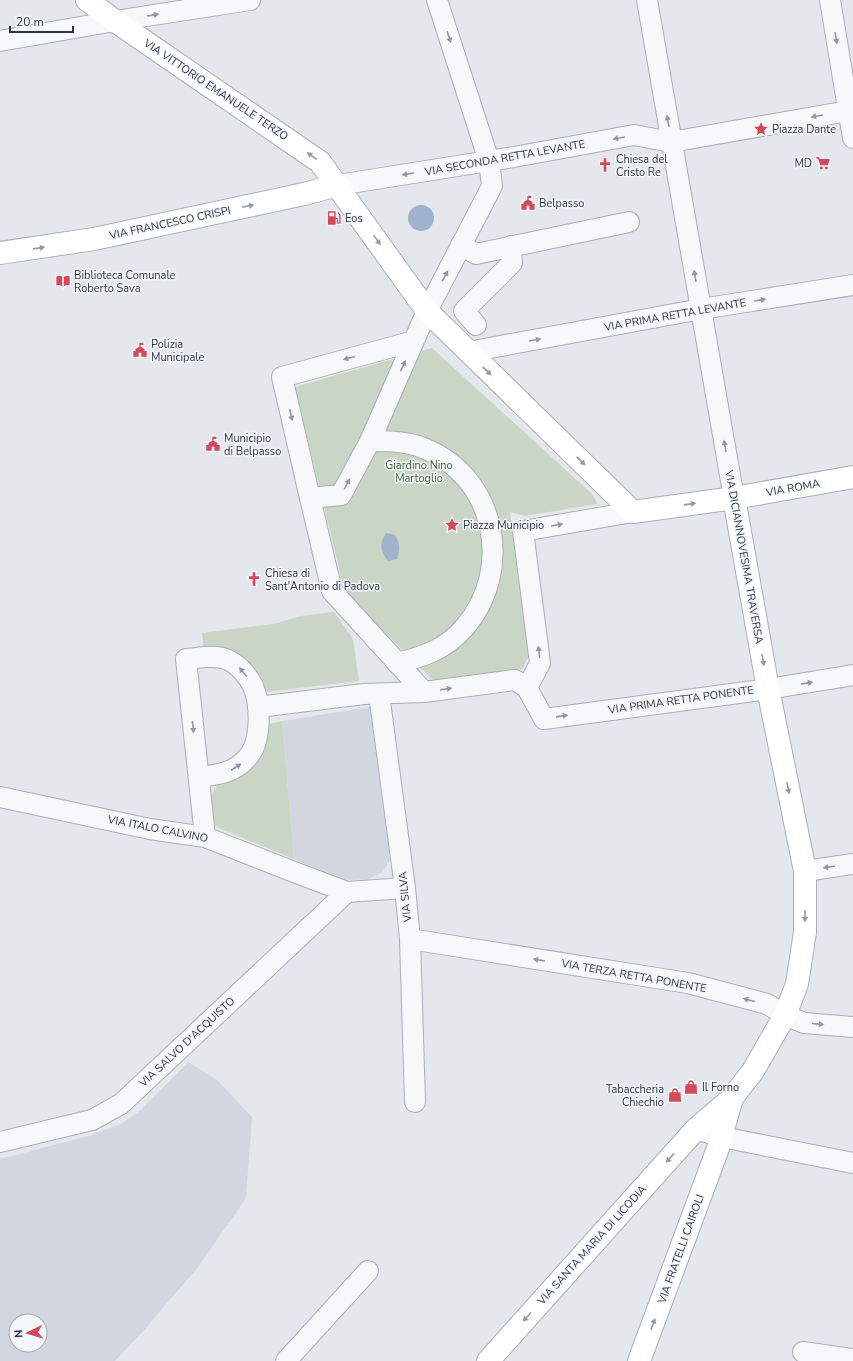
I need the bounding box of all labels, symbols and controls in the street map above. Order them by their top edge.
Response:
scale bar [10,8,73,34]
one-way arrow [147,12,160,18]
text: 20 m [16,14,44,30]
one-way arrow [446,31,452,43]
one-way arrow [833,32,839,45]
street label: VIA VITTORIO EMANUELE TERZO [140,35,291,144]
one-way arrow [811,113,823,119]
one-way arrow [664,115,670,127]
place icon: Piazza Dante [753,121,769,137]
place label: Piazza Dante [772,122,836,137]
one-way arrow [613,135,625,141]
street label: VIA SECONDA RETTA LEVANTE [423,137,586,180]
one-way arrow [307,152,318,160]
place label: Chiesa del Cristo Re [616,152,668,180]
supermarket icon: MD [815,155,831,171]
place label: MD [794,156,812,171]
church icon: Chiesa del Cristo Re [597,157,613,173]
one-way arrow [402,171,414,177]
public building icon: Belpasso [520,195,536,211]
place label: Belpasso [539,196,585,211]
street label: VIA FRANCESCO CRISPI [107,203,232,243]
one-way arrow [242,203,255,209]
fuel station icon: Eos [326,210,342,226]
place label: Eos [345,211,363,226]
one-way arrow [373,235,381,245]
one-way arrow [33,245,45,251]
place label: Biblioteca Comunale Roberto Sava [74,268,176,296]
one-way arrow [442,270,448,282]
one-way arrow [692,270,698,282]
library icon: Biblioteca Comunale Roberto Sava [55,273,71,289]
street label: VIA PRIMA RETTA LEVANTE [602,295,747,335]
one-way arrow [754,297,766,303]
place label: Polizia Municipale [151,337,204,365]
one-way arrow [529,337,541,343]
public building icon: Polizia Municipale [132,342,148,358]
one-way arrow [343,356,355,362]
one-way arrow [400,361,406,372]
one-way arrow [482,366,492,376]
one-way arrow [288,408,294,421]
place label: Municipio di Belpasso [224,431,281,459]
public building icon: Municipio di Belpasso [205,436,221,452]
one-way arrow [722,440,728,452]
one-way arrow [576,456,586,466]
park label: Giardino Nino Martoglio [385,458,453,486]
street label: VIA DICIANNOVESIMA TRAVERSA [721,468,767,645]
street label: VIA ROMA [764,476,821,500]
one-way arrow [344,478,351,489]
one-way arrow [684,501,696,507]
place icon: Piazza Municipio [444,517,460,533]
place label: Piazza Municipio [463,518,544,533]
one-way arrow [551,522,563,528]
place label: Chiesa di Sant'Antonio di Padova [265,566,380,594]
church icon: Chiesa di Sant'Antonio di Padova [246,571,262,587]
one-way arrow [536,646,542,658]
one-way arrow [760,654,766,666]
one-way arrow [238,667,247,678]
one-way arrow [801,680,813,686]
street label: VIA PRIMA RETTA PONENTE [606,682,755,718]
one-way arrow [440,686,452,692]
one-way arrow [556,713,568,719]
one-way arrow [190,721,197,733]
one-way arrow [230,763,241,770]
one-way arrow [786,782,792,794]
street label: VIA ITALO CALVINO [106,812,209,846]
one-way arrow [823,865,835,871]
street label: VIA SILVA [395,871,415,924]
one-way arrow [802,910,808,923]
street label: VIA TERZA RETTA PONENTE [559,956,708,996]
one-way arrow [533,957,545,963]
street label: VIA SALVO D'ACQUISTO [135,994,238,1091]
one-way arrow [743,996,755,1002]
one-way arrow [812,1021,824,1028]
shop icon: Il Forno [683,1079,699,1095]
place label: Il Forno [702,1080,739,1095]
place label: Tabaccheria Chiechio [606,1082,664,1110]
shop icon: Tabaccheria Chiechio [667,1087,683,1103]
one-way arrow [666,1153,675,1162]
street label: VIA SANTA MARIA DI LICODIA [533,1182,650,1309]
street label: VIA FRATELLI CAIROLI [654,1192,708,1306]
one-way arrow [522,1312,532,1322]
north arrow [8,1313,48,1353]
one-way arrow [650,1318,656,1330]
text: N [11,1329,26,1339]

